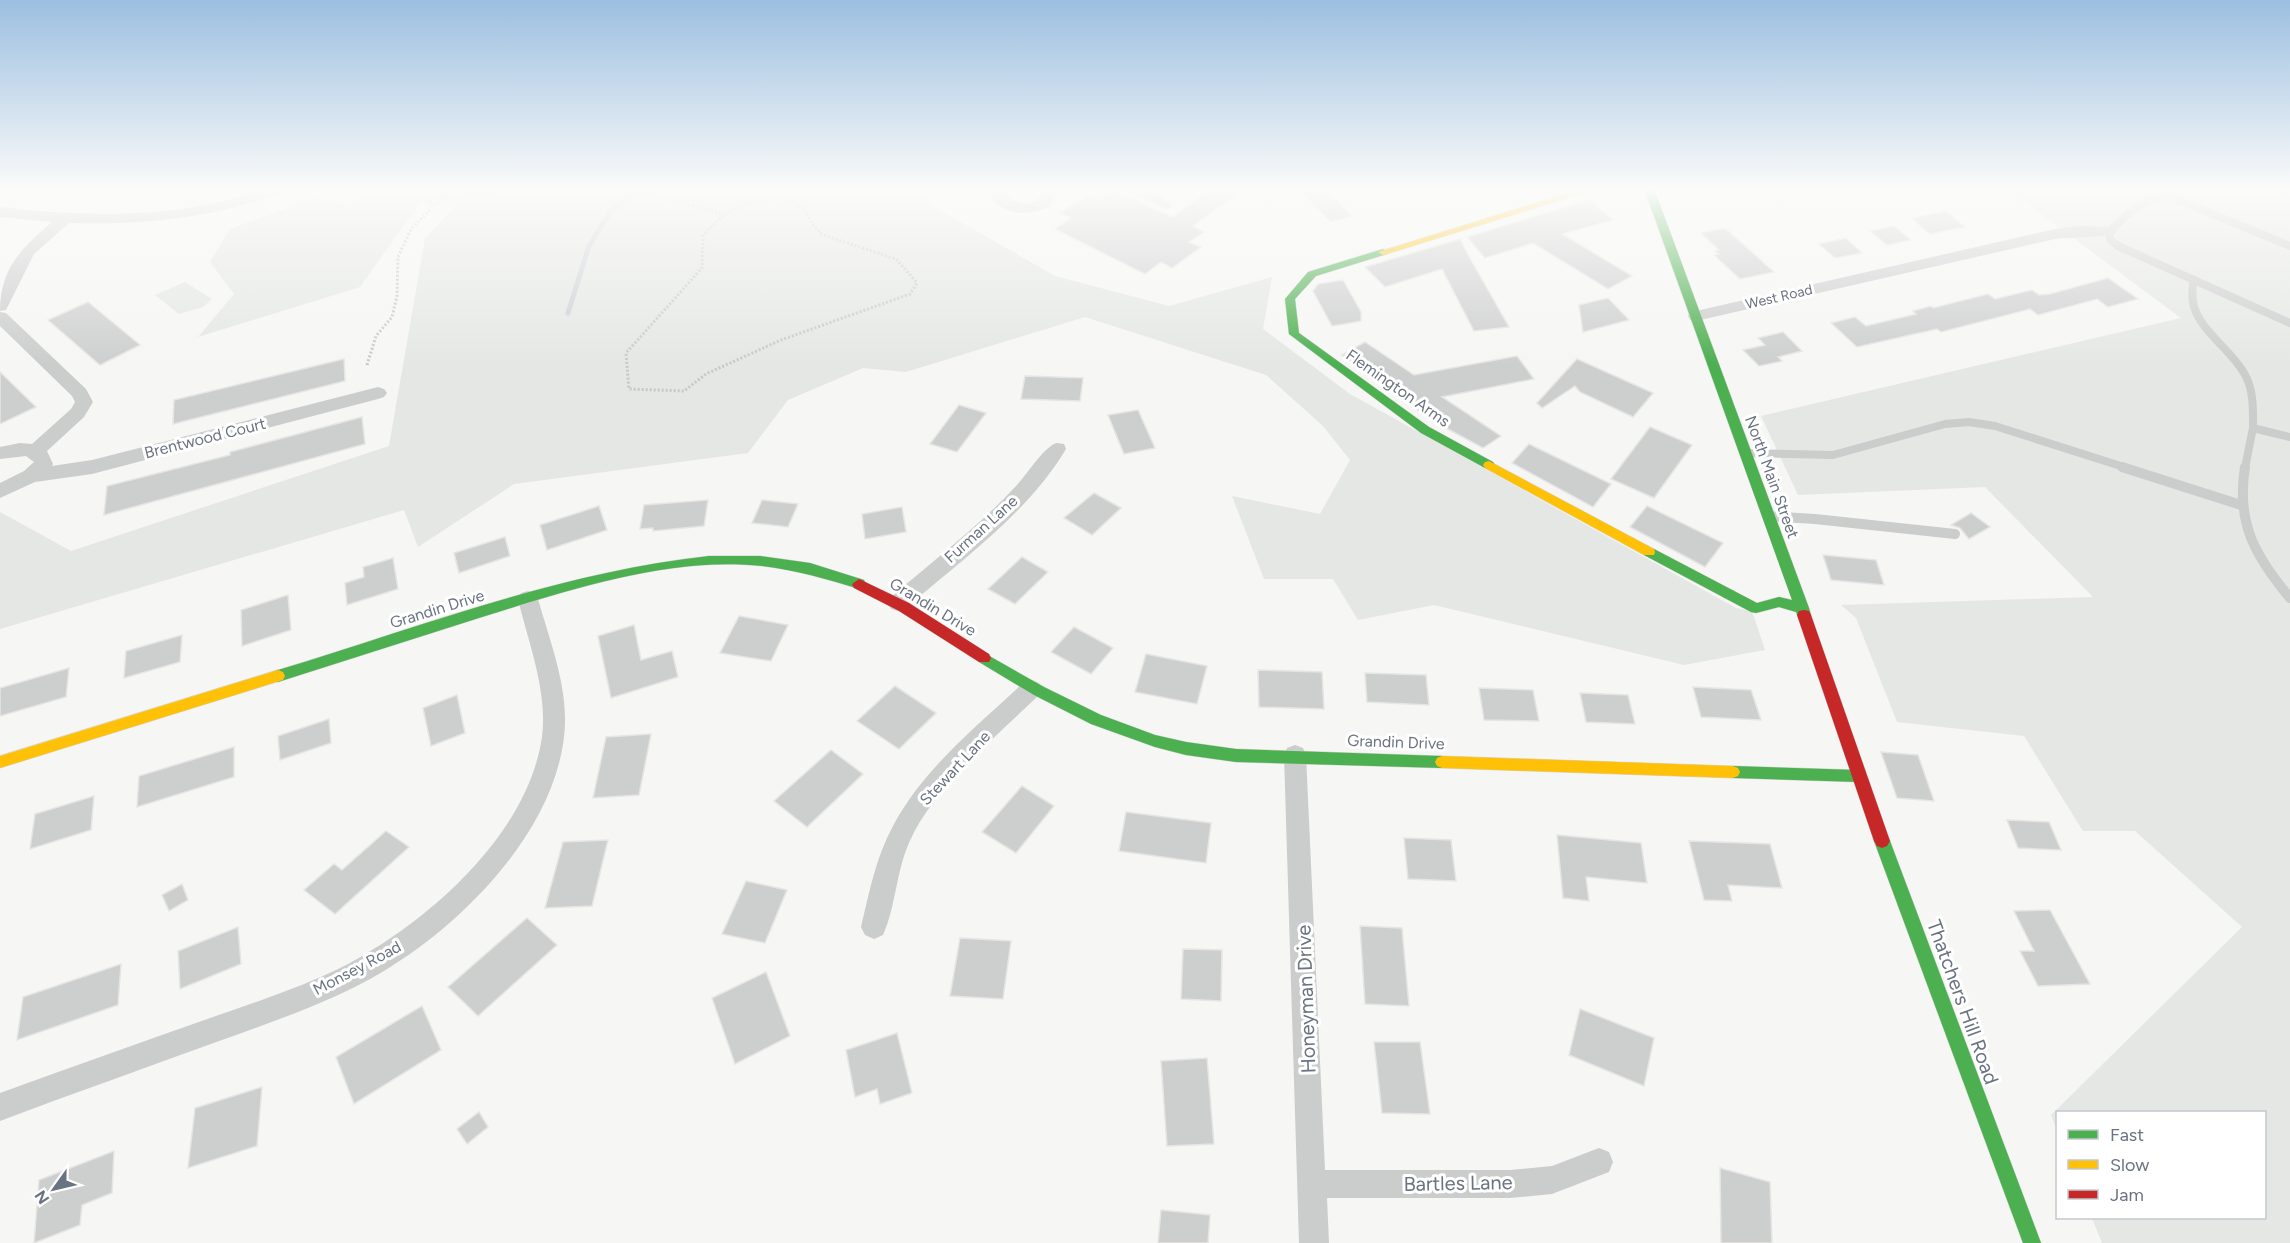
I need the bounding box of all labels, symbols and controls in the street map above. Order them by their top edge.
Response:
street label: West Road [1744,281,1814,313]
street label: Flemington Arms [1343,345,1453,431]
street label: North Main Street [1741,413,1803,541]
street label: Brentwood Court [142,414,268,462]
street label: Furman Lane [941,491,1022,567]
street label: Grandin Drive [886,574,980,640]
street label: Grandin Drive [388,586,487,632]
street label: Stewart Lane [916,727,994,809]
street label: Grandin Drive [1347,731,1445,753]
street label: Thatchers Hill Road [1922,916,2004,1088]
street label: Honeyman Drive [1291,924,1321,1074]
street label: Monsey Road [310,937,404,999]
legend [2056,1111,2266,1219]
text: Fast [2110,1124,2144,1146]
text: Slow [2110,1154,2149,1176]
north arrow [24,1159,84,1219]
street label: Bartles Lane [1403,1170,1513,1196]
text: Jam [2110,1184,2144,1206]
text: N [31,1187,53,1208]

